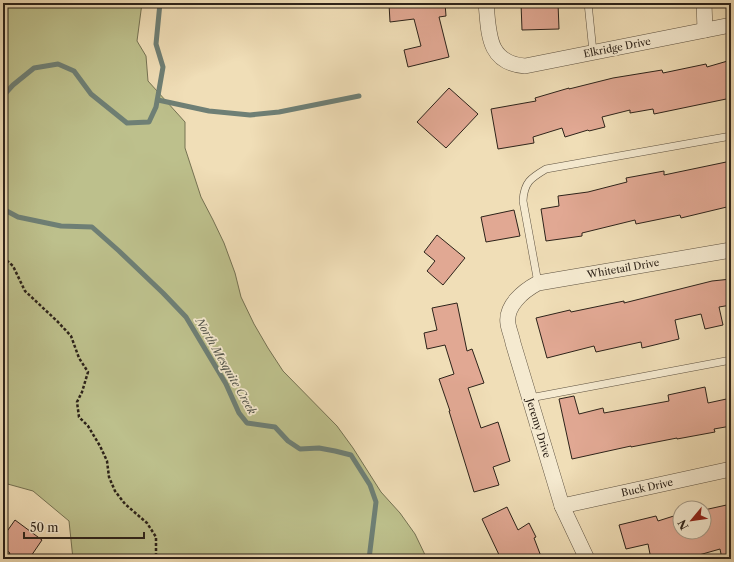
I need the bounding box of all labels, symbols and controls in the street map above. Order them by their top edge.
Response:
street label: Elkridge Drive [582,35,652,60]
street label: Whitetail Drive [585,256,661,281]
water label: North Mesquite Creek [192,314,260,417]
street label: Jeremy Drive [523,395,554,460]
street label: Buck Drive [620,476,675,499]
north arrow [672,500,712,540]
scale bar [24,514,144,540]
text: N [675,517,692,532]
text: 50 m [30,520,59,535]

